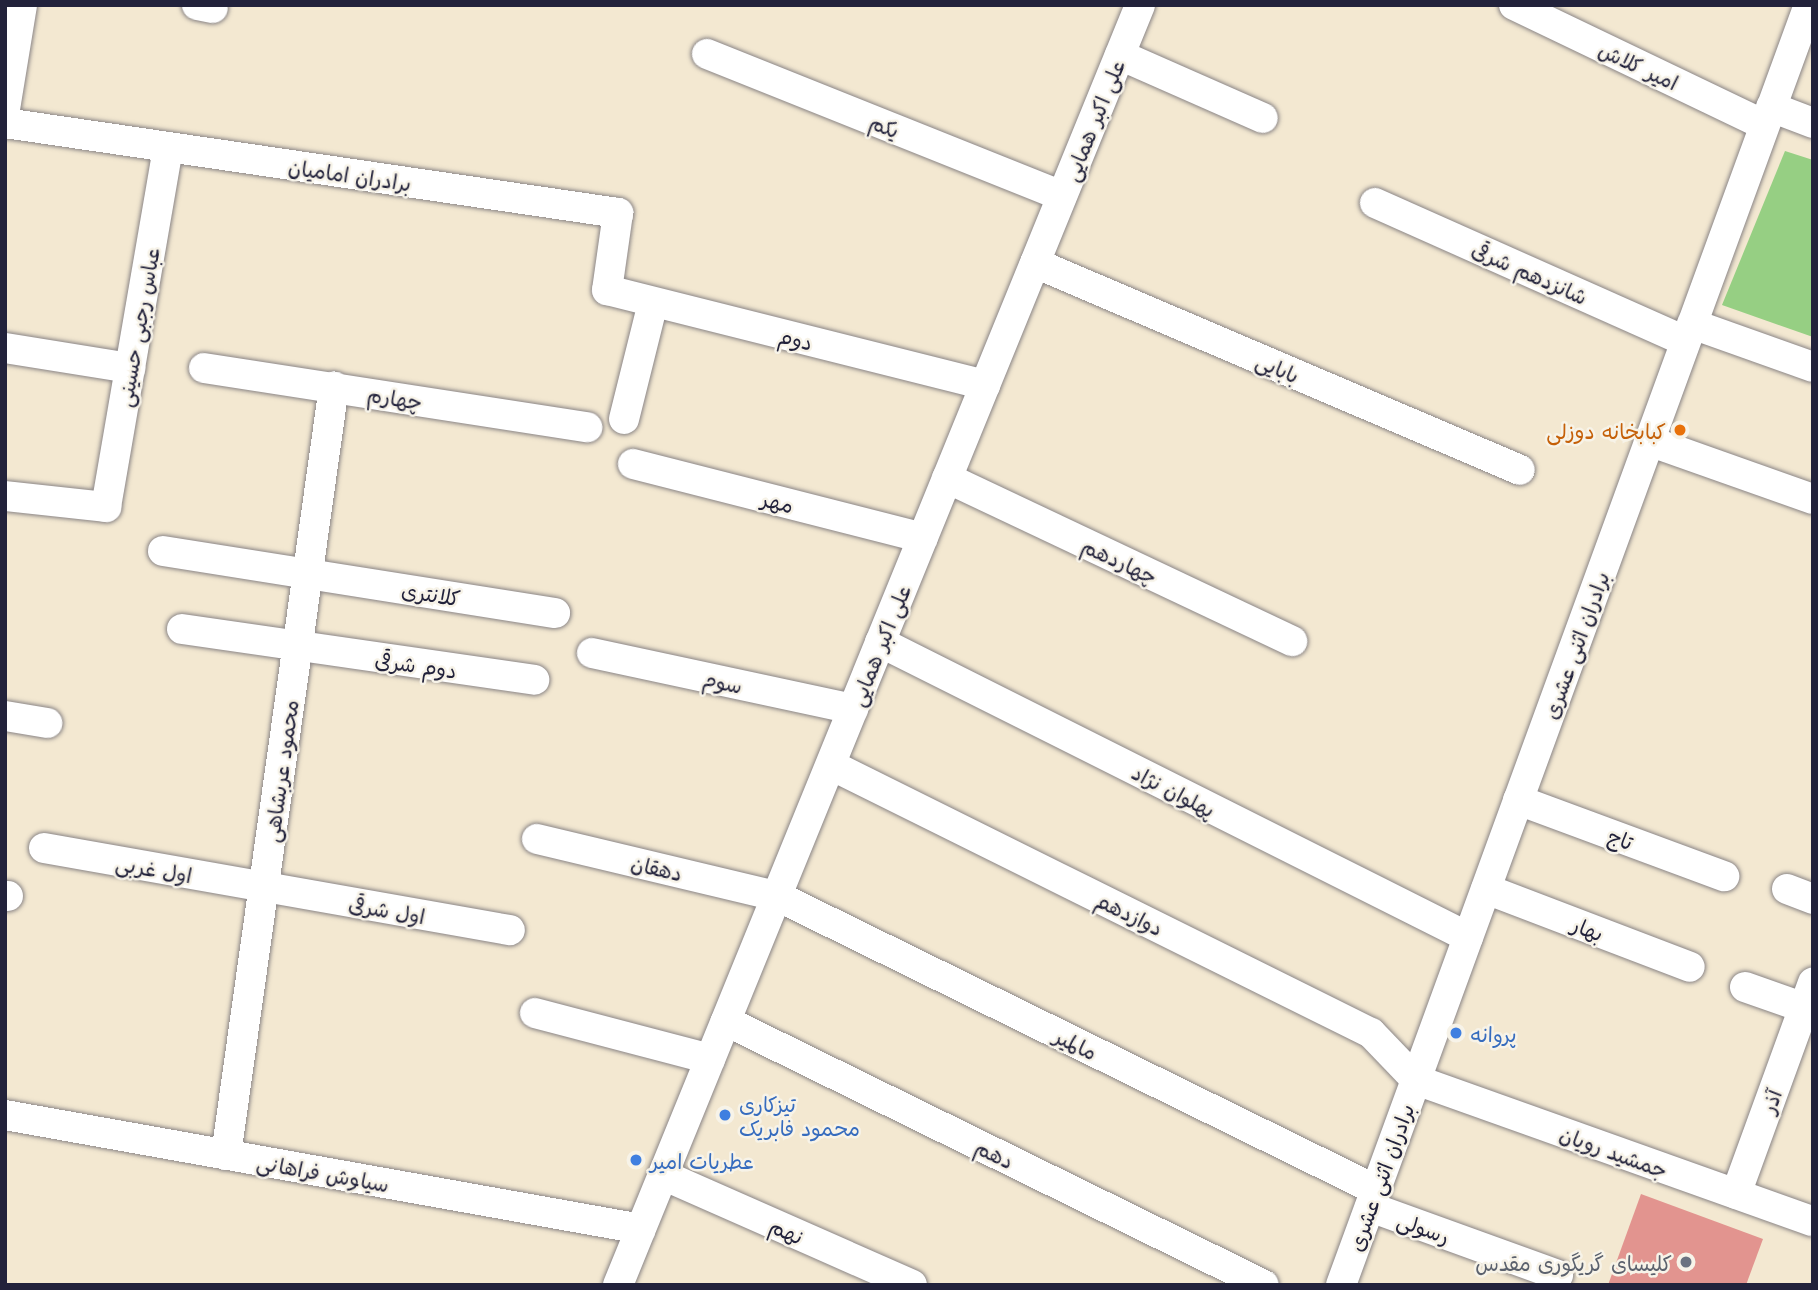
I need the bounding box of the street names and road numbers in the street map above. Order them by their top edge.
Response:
street label: امیر کلاش [1595,36,1683,94]
street label: علی اکبر همایی [1057,56,1129,184]
street label: یکم [867,108,903,142]
street label: برادران امامیان [287,153,413,195]
street label: شانزدهم شرقی [1468,235,1592,309]
street label: عباس رجبی حسینی [111,245,163,409]
street label: دوم [776,322,816,354]
street label: بابایی [1253,347,1303,387]
street label: چهارم [366,380,424,414]
street label: مهر [759,485,797,517]
street label: چهاردهم [1078,532,1162,588]
street label: برادران اثنی عشری [1537,568,1613,722]
street label: کلانتری [400,576,462,610]
street label: علی اکبر همایی [843,581,915,709]
street label: دوم شرقی [374,646,458,682]
street label: سوم [701,665,745,697]
street label: محمود عربشاهی [258,698,302,844]
street label: پهلوان نژاد [1128,758,1220,822]
street label: تاج [1605,822,1637,854]
street label: اول غربی [114,849,194,887]
street label: دهقان [629,849,685,885]
street label: دوازدهم [1092,886,1168,940]
street label: اول شرقی [347,890,427,928]
street label: بهار [1569,911,1607,945]
street label: مالمیر [1050,1022,1102,1064]
street label: آذر [1754,1086,1786,1116]
street label: برادران اثنی عشری [1342,1100,1418,1254]
street label: جمشید رویان [1557,1120,1671,1182]
street label: دهم [972,1133,1018,1173]
street label: سیاوش فراهانی [255,1148,391,1196]
street label: رسولی [1394,1206,1454,1248]
street label: نهم [766,1212,808,1248]

